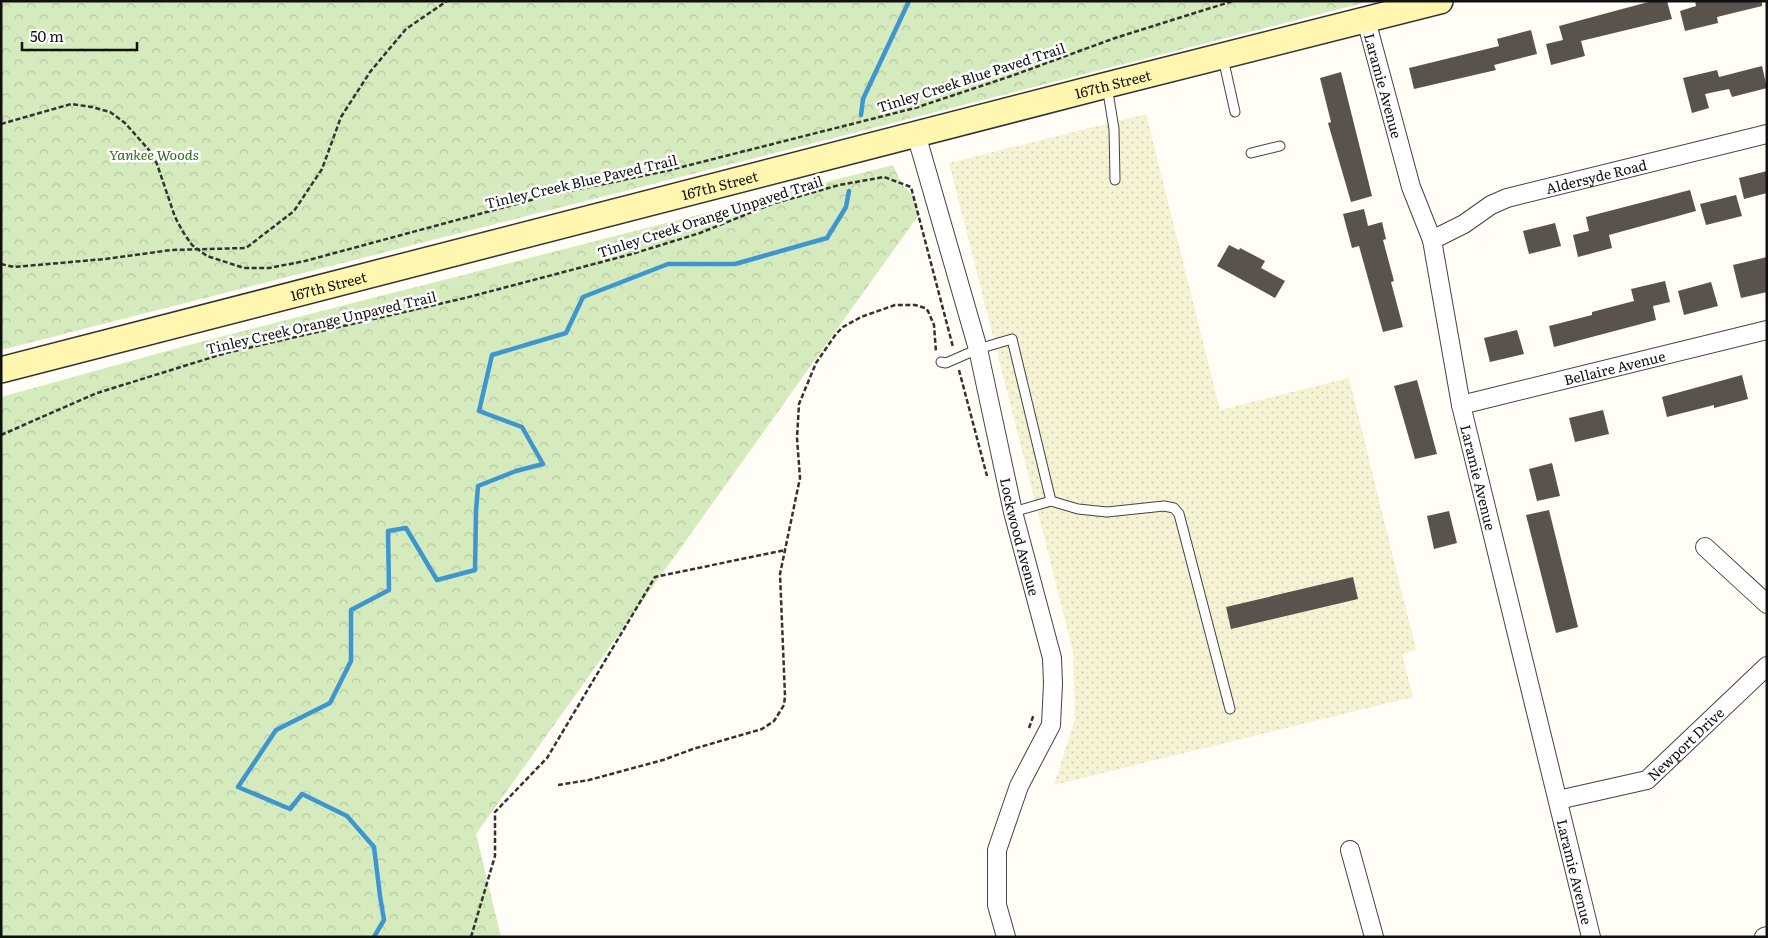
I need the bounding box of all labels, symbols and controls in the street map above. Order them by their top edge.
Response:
scale bar [22,20,138,52]
text: 50 m [30,24,64,47]
street label: Laramie Avenue [1360,31,1407,140]
street label: Tinley Creek Blue Paved Trail [874,37,1068,117]
street label: 167th Street [1072,64,1153,103]
park label: Yankee Woods [109,144,199,164]
street label: Tinley Creek Blue Paved Trail [483,149,679,213]
street label: Aldersyde Road [1543,154,1649,198]
street label: 167th Street [679,165,760,204]
street label: Tinley Creek Orange Unpaved Trail [595,170,826,262]
street label: 167th Street [288,266,369,305]
street label: Tinley Creek Orange Unpaved Trail [204,286,438,358]
street label: Bellaire Avenue [1562,345,1667,389]
street label: Laramie Avenue [1456,423,1501,532]
street label: Lockwood Avenue [996,476,1045,598]
street label: Newport Drive [1643,702,1728,785]
street label: Laramie Avenue [1553,817,1598,927]

